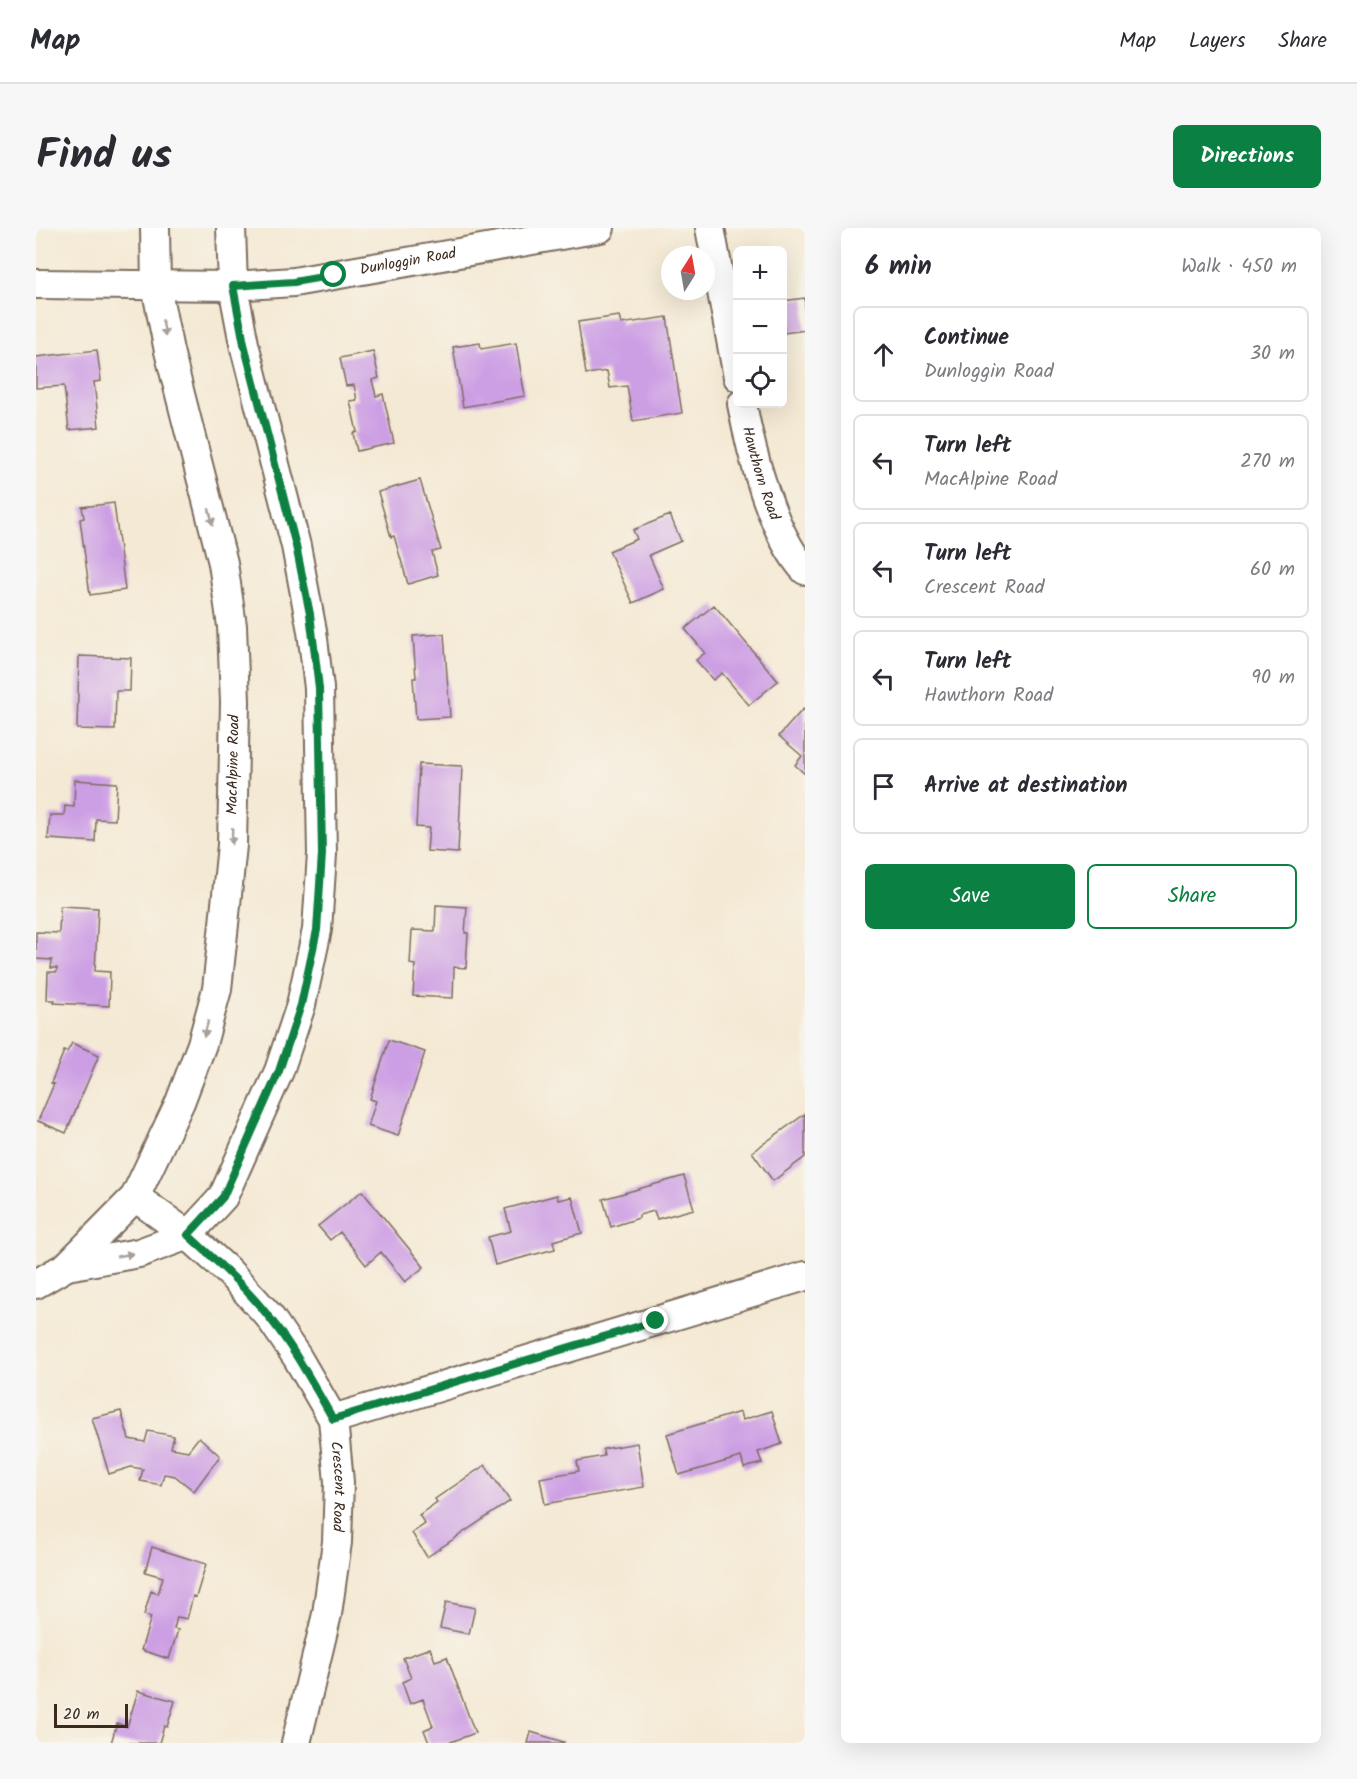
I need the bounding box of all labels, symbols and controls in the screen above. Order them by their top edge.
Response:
text: Map [30,19,81,64]
text: Map [1119,25,1156,58]
text: Layers [1189,25,1245,58]
text: Share [1278,25,1327,58]
text: Find us [36,123,172,190]
button: Directions [1173,125,1321,188]
street label: Dunloggin Road [358,241,459,282]
north arrow [661,246,715,300]
map controls [733,246,787,408]
button: + [733,246,787,300]
text: 6 min [865,246,932,288]
text: Walk · 450 m [1181,251,1297,283]
route start [320,261,346,287]
button: − [733,300,787,354]
one-way arrow [160,318,169,337]
text: Continue [924,321,1009,356]
icon: ahead [867,338,900,371]
text: 30 m [1250,338,1295,370]
button: locate [733,354,787,408]
text: Dunloggin Road [924,356,1054,388]
street label: Hawthorn Road [735,424,786,525]
text: Turn left [924,429,1011,464]
icon: left [867,446,900,479]
text: 270 m [1240,446,1295,478]
text: MacAlpine Road [924,464,1057,496]
one-way arrow [207,508,217,526]
text: Turn left [924,537,1011,572]
icon: left [867,554,900,587]
text: 60 m [1250,554,1295,586]
text: Crescent Road [924,572,1045,604]
text: Turn left [924,645,1011,680]
icon: left [867,662,900,695]
text: 90 m [1251,662,1295,694]
text: Hawthorn Road [924,680,1053,712]
street label: MacAlpine Road [221,714,247,815]
text: Arrive at destination [924,769,1127,804]
icon: arrive [867,770,900,803]
one-way arrow [228,826,237,845]
button: Save [865,864,1075,929]
button: Share [1087,864,1297,929]
one-way arrow [201,1019,211,1038]
one-way arrow [115,1251,134,1260]
route end [642,1307,668,1333]
street label: Crescent Road [323,1440,351,1533]
scale bar [54,1701,128,1728]
text: 20 m [63,1702,99,1727]

